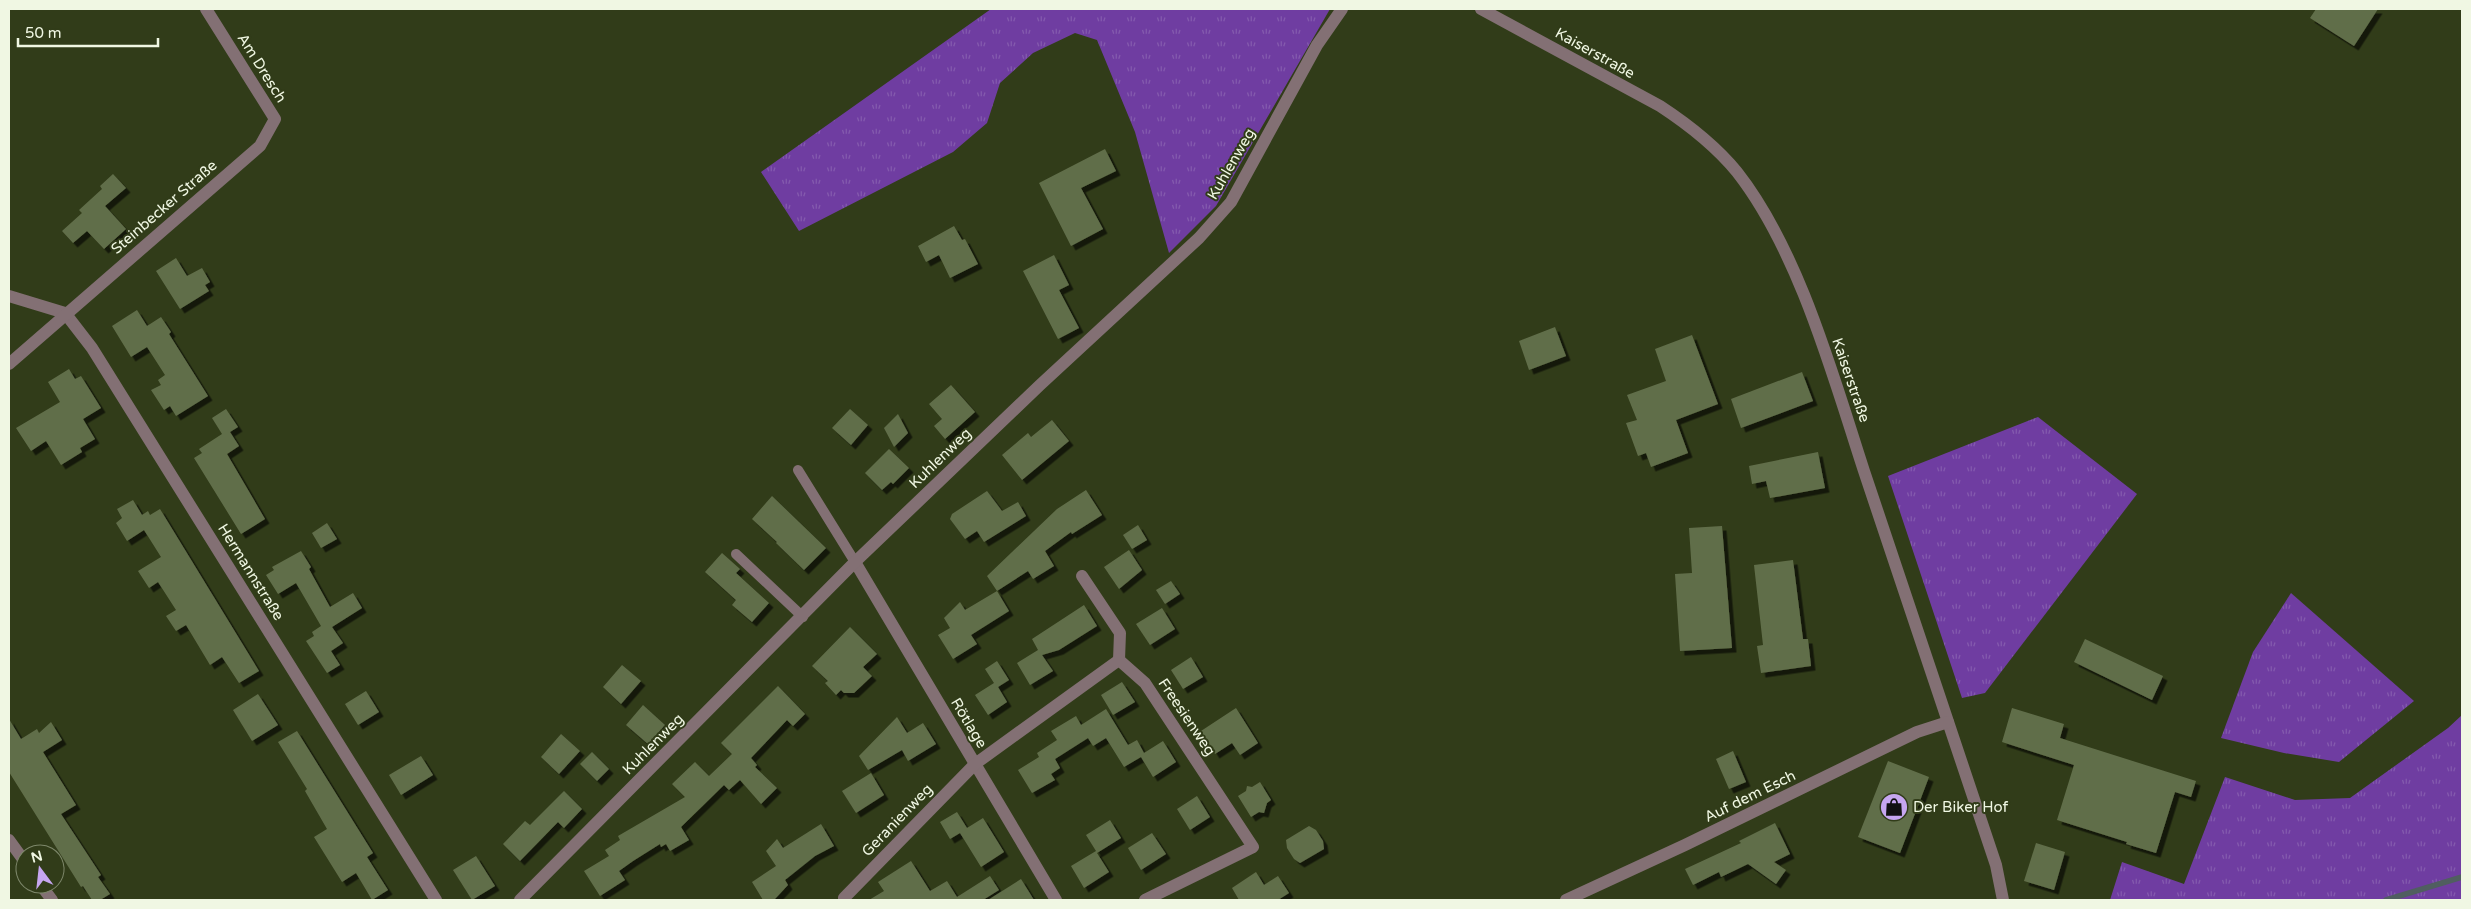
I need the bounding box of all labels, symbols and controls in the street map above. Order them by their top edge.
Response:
scale bar [18,15,158,47]
text: 50 m [25,24,62,42]
street label: Kaiserstraße [1552,24,1638,82]
street label: Am Dresch [234,30,290,106]
street label: Kuhlenweg [1203,125,1259,203]
street label: Steinbecker Straße [107,156,221,258]
street label: Kaiserstraße [1828,335,1874,425]
street label: Kuhlenweg [905,424,975,492]
street label: Hermannstraße [214,520,288,624]
street label: Freesienweg [1155,675,1219,759]
street label: Rötlage [947,695,991,751]
street label: Kuhlenweg [619,710,687,778]
street label: Auf dem Esch [1701,766,1799,826]
street label: Geranienweg [858,780,936,860]
shop icon: Der Biker Hof [1879,792,1909,822]
place label: Der Biker Hof [1913,798,2008,816]
north arrow [15,844,65,894]
text: N [29,847,44,867]

